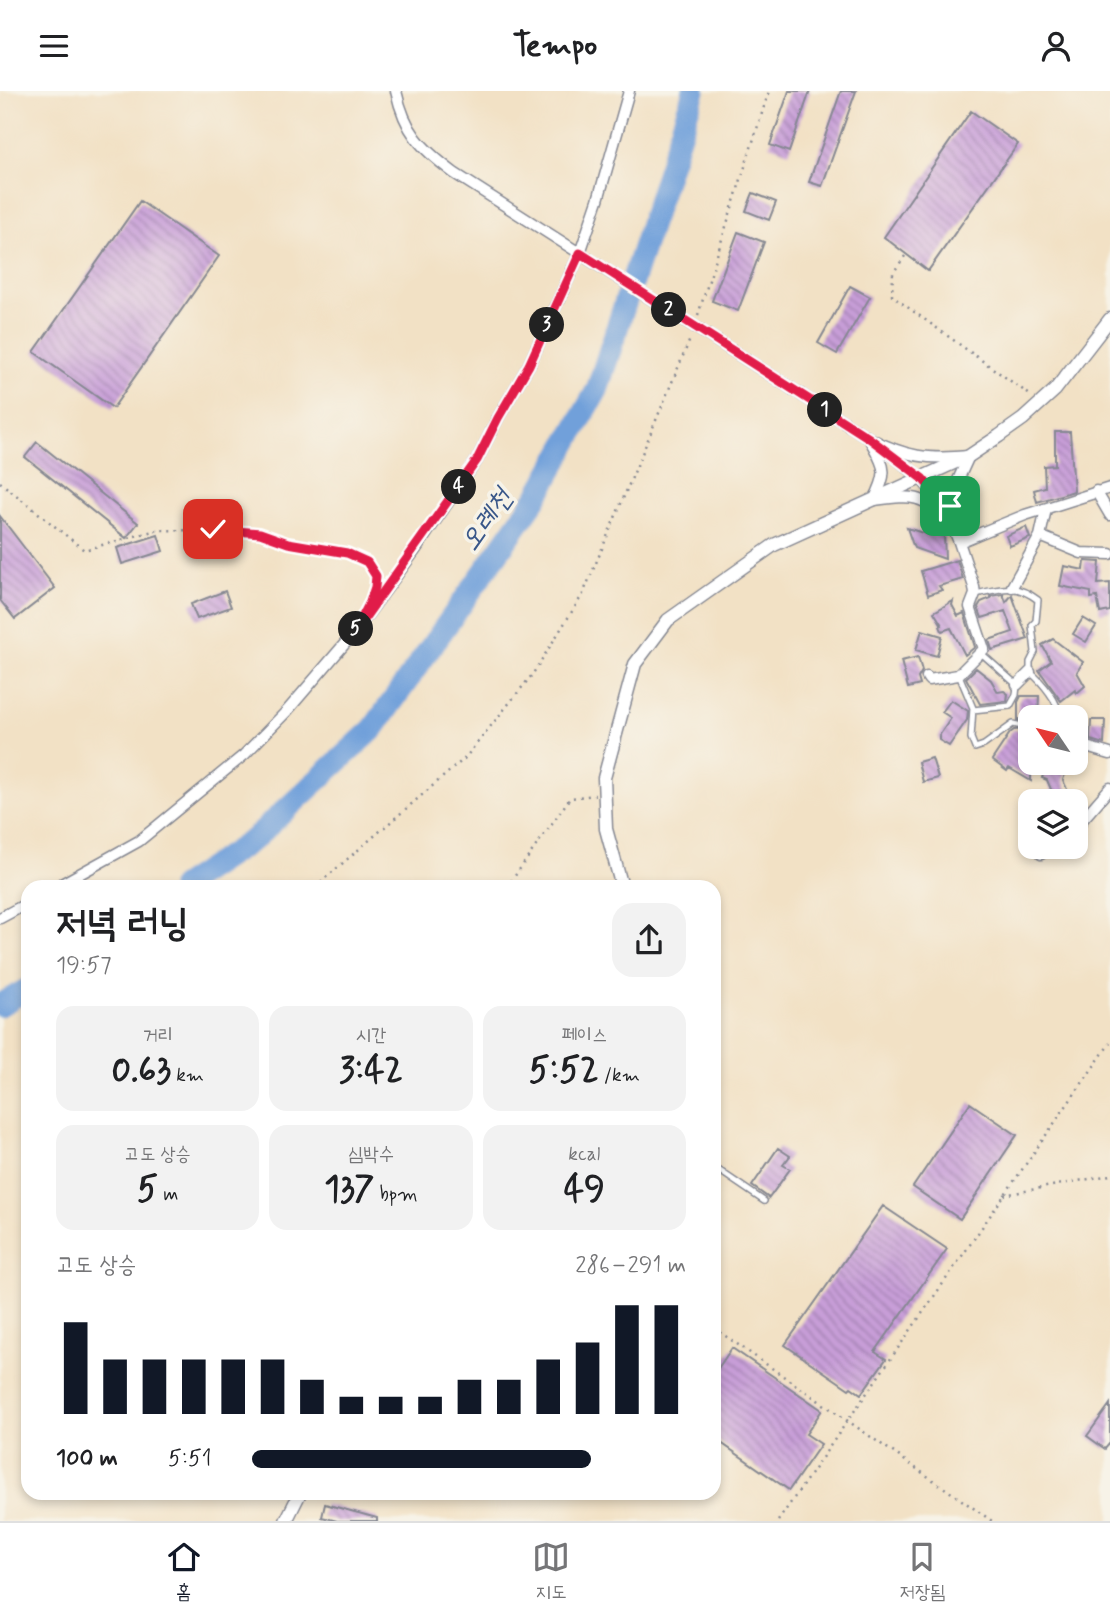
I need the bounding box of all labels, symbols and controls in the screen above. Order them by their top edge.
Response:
text: Tempo [513,25,597,67]
icon: menu [35,27,73,65]
icon: person [1037,27,1075,65]
pin: 2 [652,293,686,327]
text: 2 [664,297,673,322]
pin: 3 [530,307,564,343]
text: 3 [542,312,551,337]
pin: 1 [808,393,842,427]
text: 1 [820,397,829,422]
pin: 4 [442,469,476,505]
text: 4 [453,474,464,499]
pin [920,476,980,536]
water label: 오례천 [453,480,523,559]
icon: arrive [931,487,969,525]
pin [183,499,243,559]
icon: check [194,510,232,548]
pin: 5 [338,611,374,647]
text: 5 [350,616,361,641]
north arrow [1018,705,1088,775]
map controls [1018,705,1088,859]
button: layers [1018,789,1088,859]
text: 저녁 러닝 [56,900,189,949]
button: share [612,903,686,977]
text: 19:57 [56,951,112,981]
text: 거리 [142,1023,173,1048]
text: 시간 [356,1023,386,1048]
text: 페이스 [561,1023,607,1048]
text: 0.63 [111,1048,171,1094]
text: 3:42 [339,1048,403,1094]
text: 5:52 [529,1048,599,1094]
text: km [171,1063,204,1088]
text: /km [599,1063,640,1088]
text: 고도 상승 [125,1142,191,1167]
text: 심박수 [348,1142,394,1167]
text: kcal [568,1142,600,1167]
text: 5 [137,1167,158,1213]
text: 137 [324,1167,374,1213]
text: 49 [564,1167,605,1213]
text: m [158,1182,178,1207]
text: bpm [374,1182,418,1207]
text: 고도 상승 [56,1251,136,1281]
text: 286–291 m [575,1251,686,1281]
text: 100 m [56,1444,118,1474]
text: 5:51 [168,1444,212,1474]
tab: 홈 [165,1538,203,1605]
tab: 지도 [532,1538,570,1605]
tab: 저장됨 [899,1538,945,1605]

